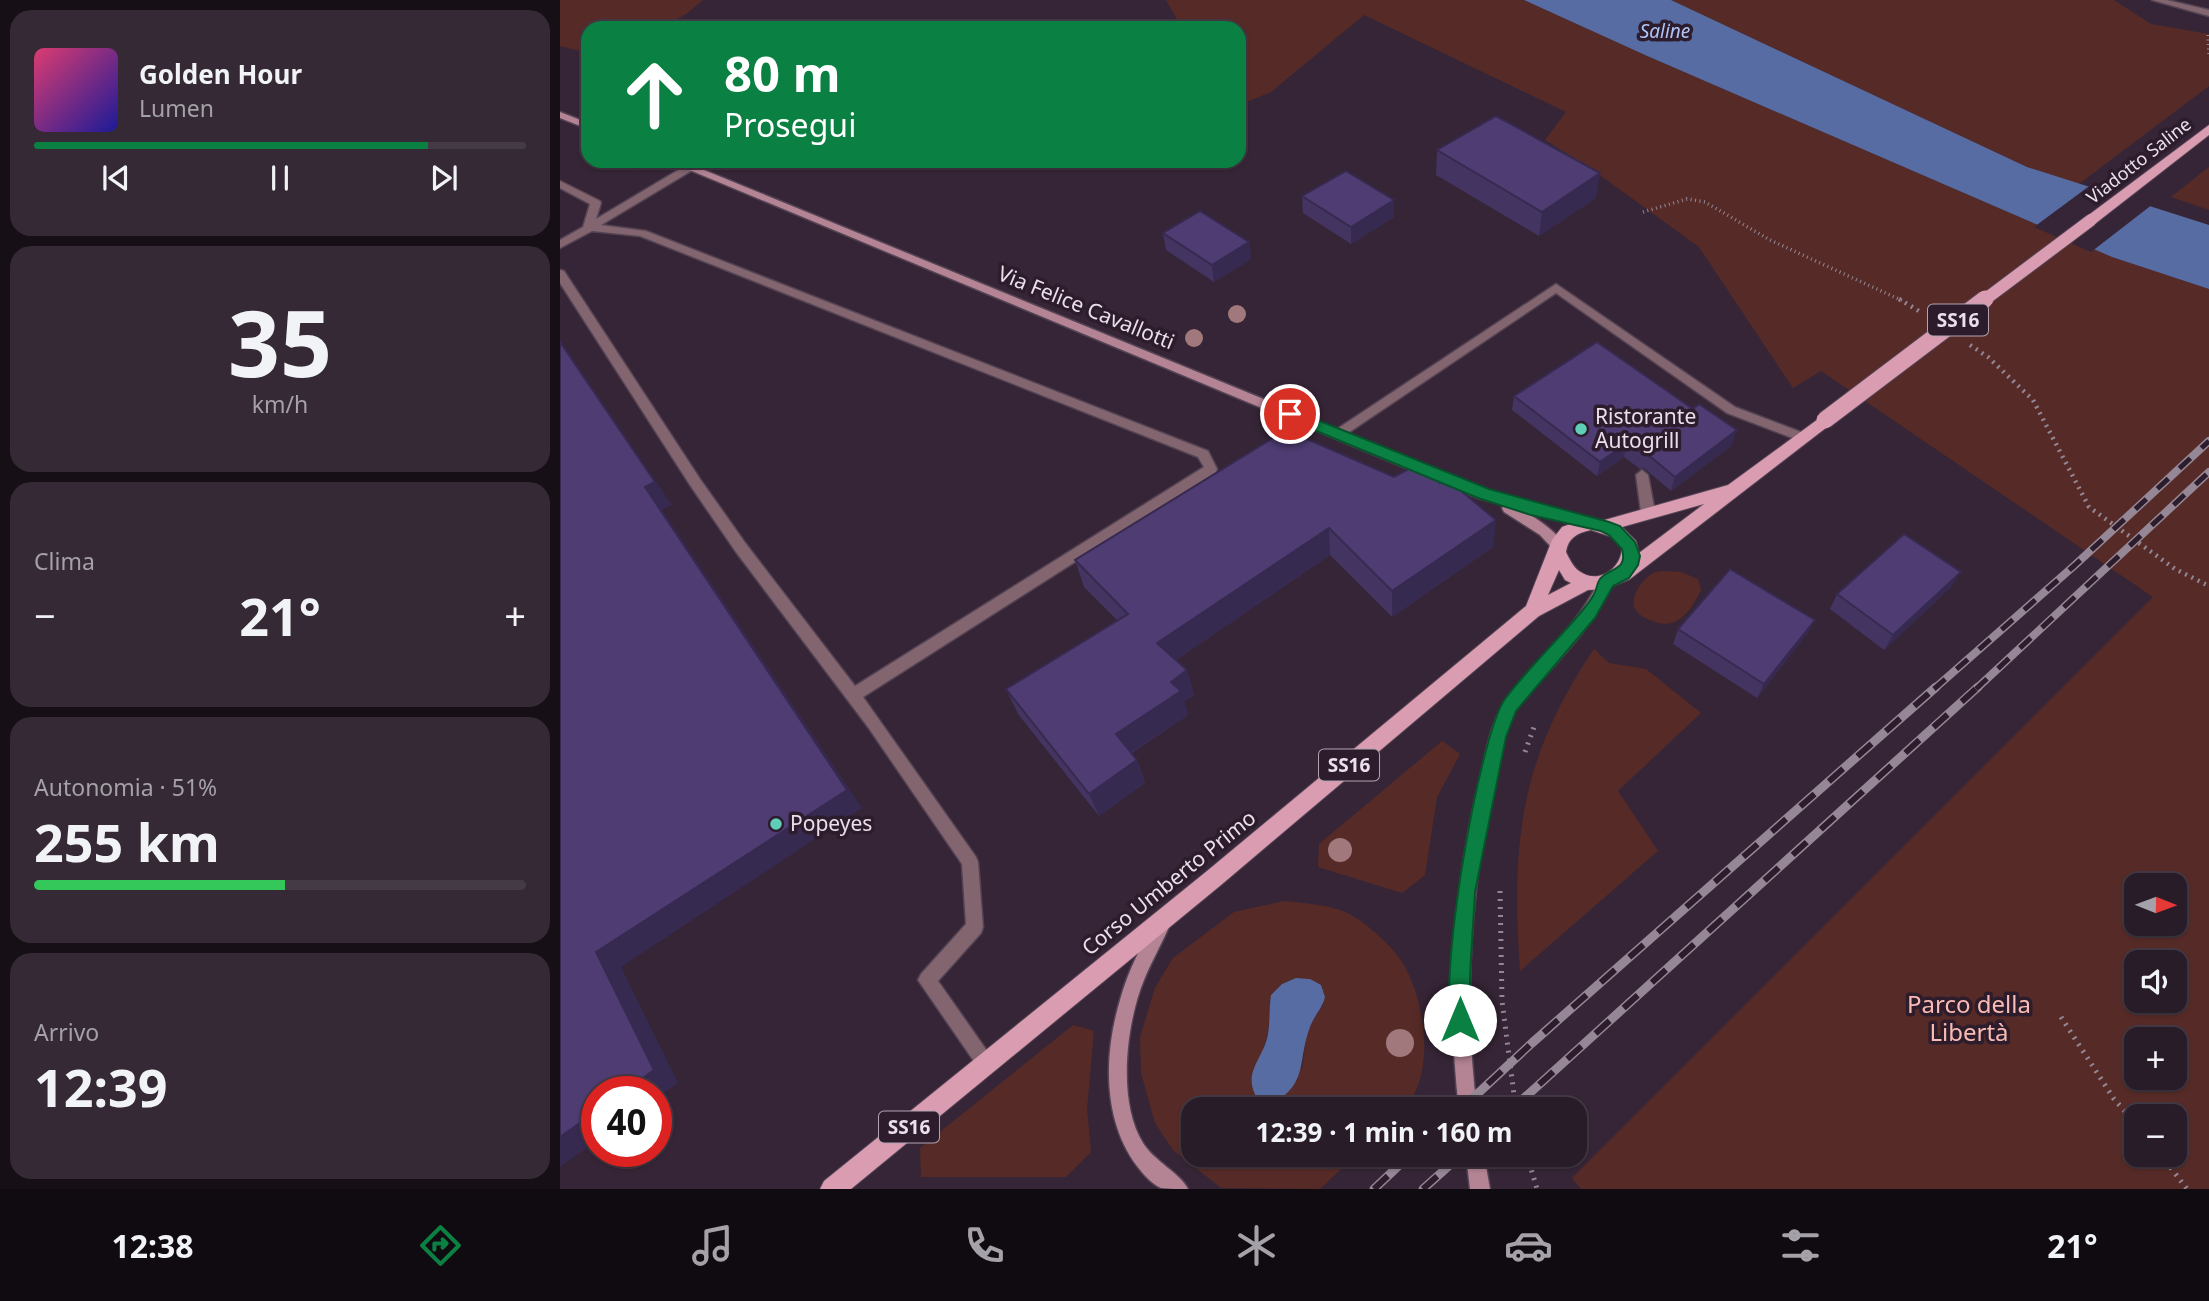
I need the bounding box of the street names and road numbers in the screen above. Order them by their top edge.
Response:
street label: Viadotto Saline [2081,112,2196,209]
street label: Via Felice Cavallotti [994,259,1179,355]
road number: SS16 [1928,304,1988,336]
road number: SS16 [1319,750,1379,780]
street label: Corso Umberto Primo [1076,803,1261,961]
road number: SS16 [879,1112,939,1142]

